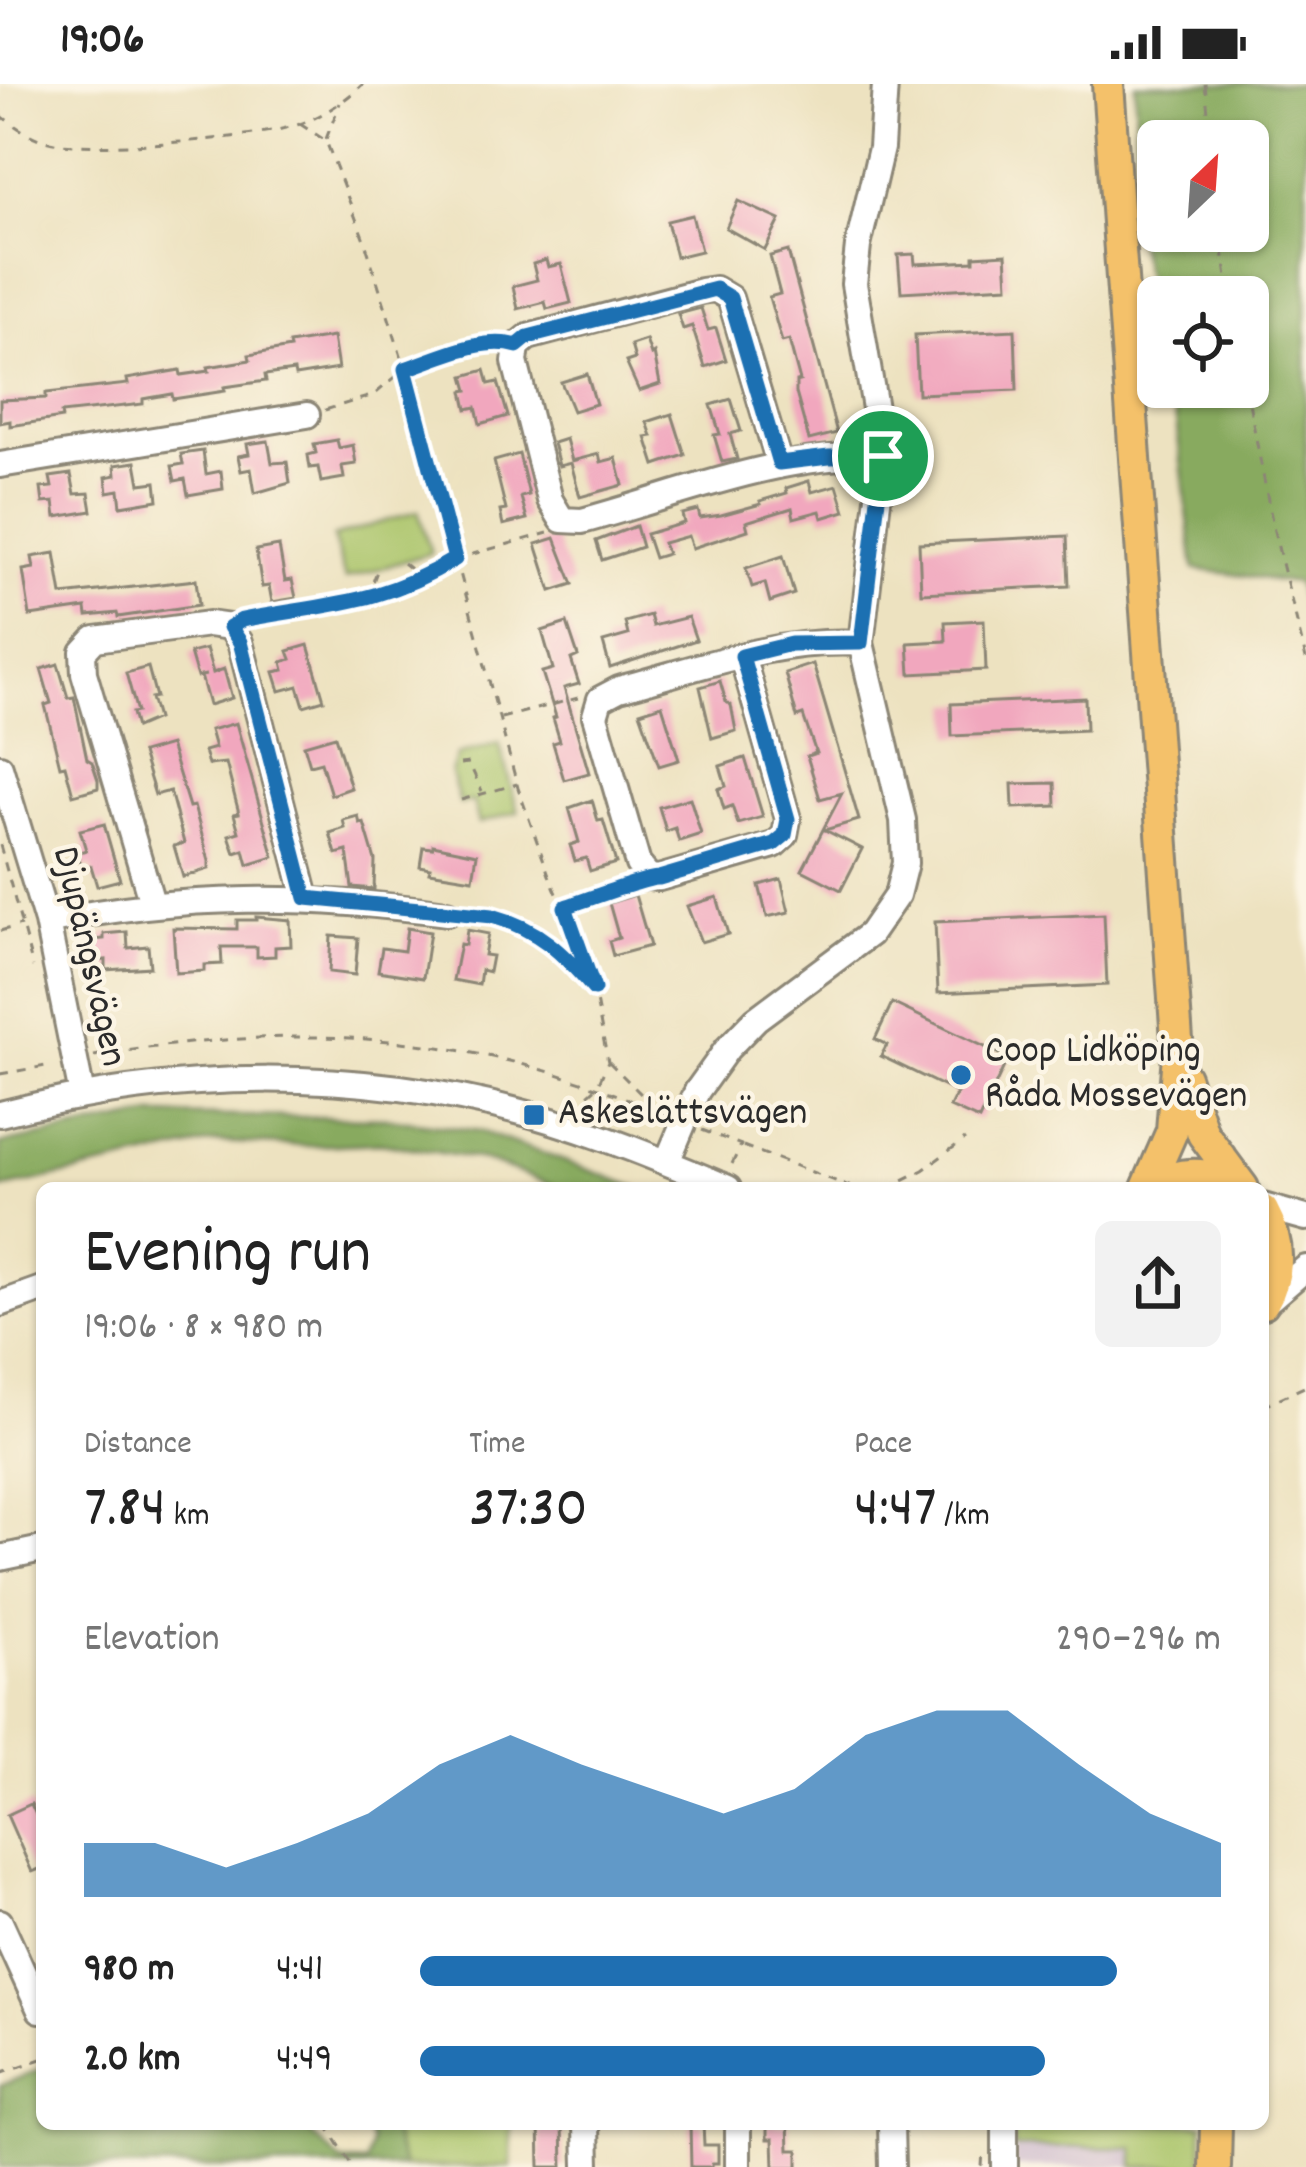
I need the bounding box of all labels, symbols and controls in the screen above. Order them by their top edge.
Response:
text: 19:06 [60,10,145,74]
north arrow [1137,120,1269,252]
map controls [1137,120,1269,408]
button: locate [1137,276,1269,408]
pin [832,405,934,507]
icon: arrive [850,423,916,489]
street label: Djupängsvägen [35,842,139,1072]
place label: Coop Lidköping Råda Mossevägen [985,1026,1247,1126]
marker: Coop Lidköping Råda Mossevägen [948,1062,974,1088]
place label: Askeslättsvägen [558,1088,807,1143]
marker: Askeslättsvägen [521,1102,547,1128]
text: Evening run [84,1210,371,1304]
button: share [1095,1221,1221,1347]
text: 19:06 · 8 × 980 m [84,1302,323,1357]
text: Distance [84,1422,192,1469]
text: Time [469,1422,525,1469]
text: Pace [854,1422,912,1469]
text: 7.84 [84,1469,166,1555]
text: 37:30 [469,1469,588,1555]
text: 4:47 [854,1469,937,1555]
text: km [166,1494,210,1541]
text: /km [937,1494,990,1541]
text: Elevation [84,1614,220,1669]
text: 290–296 m [1056,1614,1221,1669]
text: 980 m [84,1944,174,1999]
text: 4:41 [276,1944,323,1999]
text: 2.0 km [84,2034,181,2089]
text: 4:49 [276,2034,333,2089]

